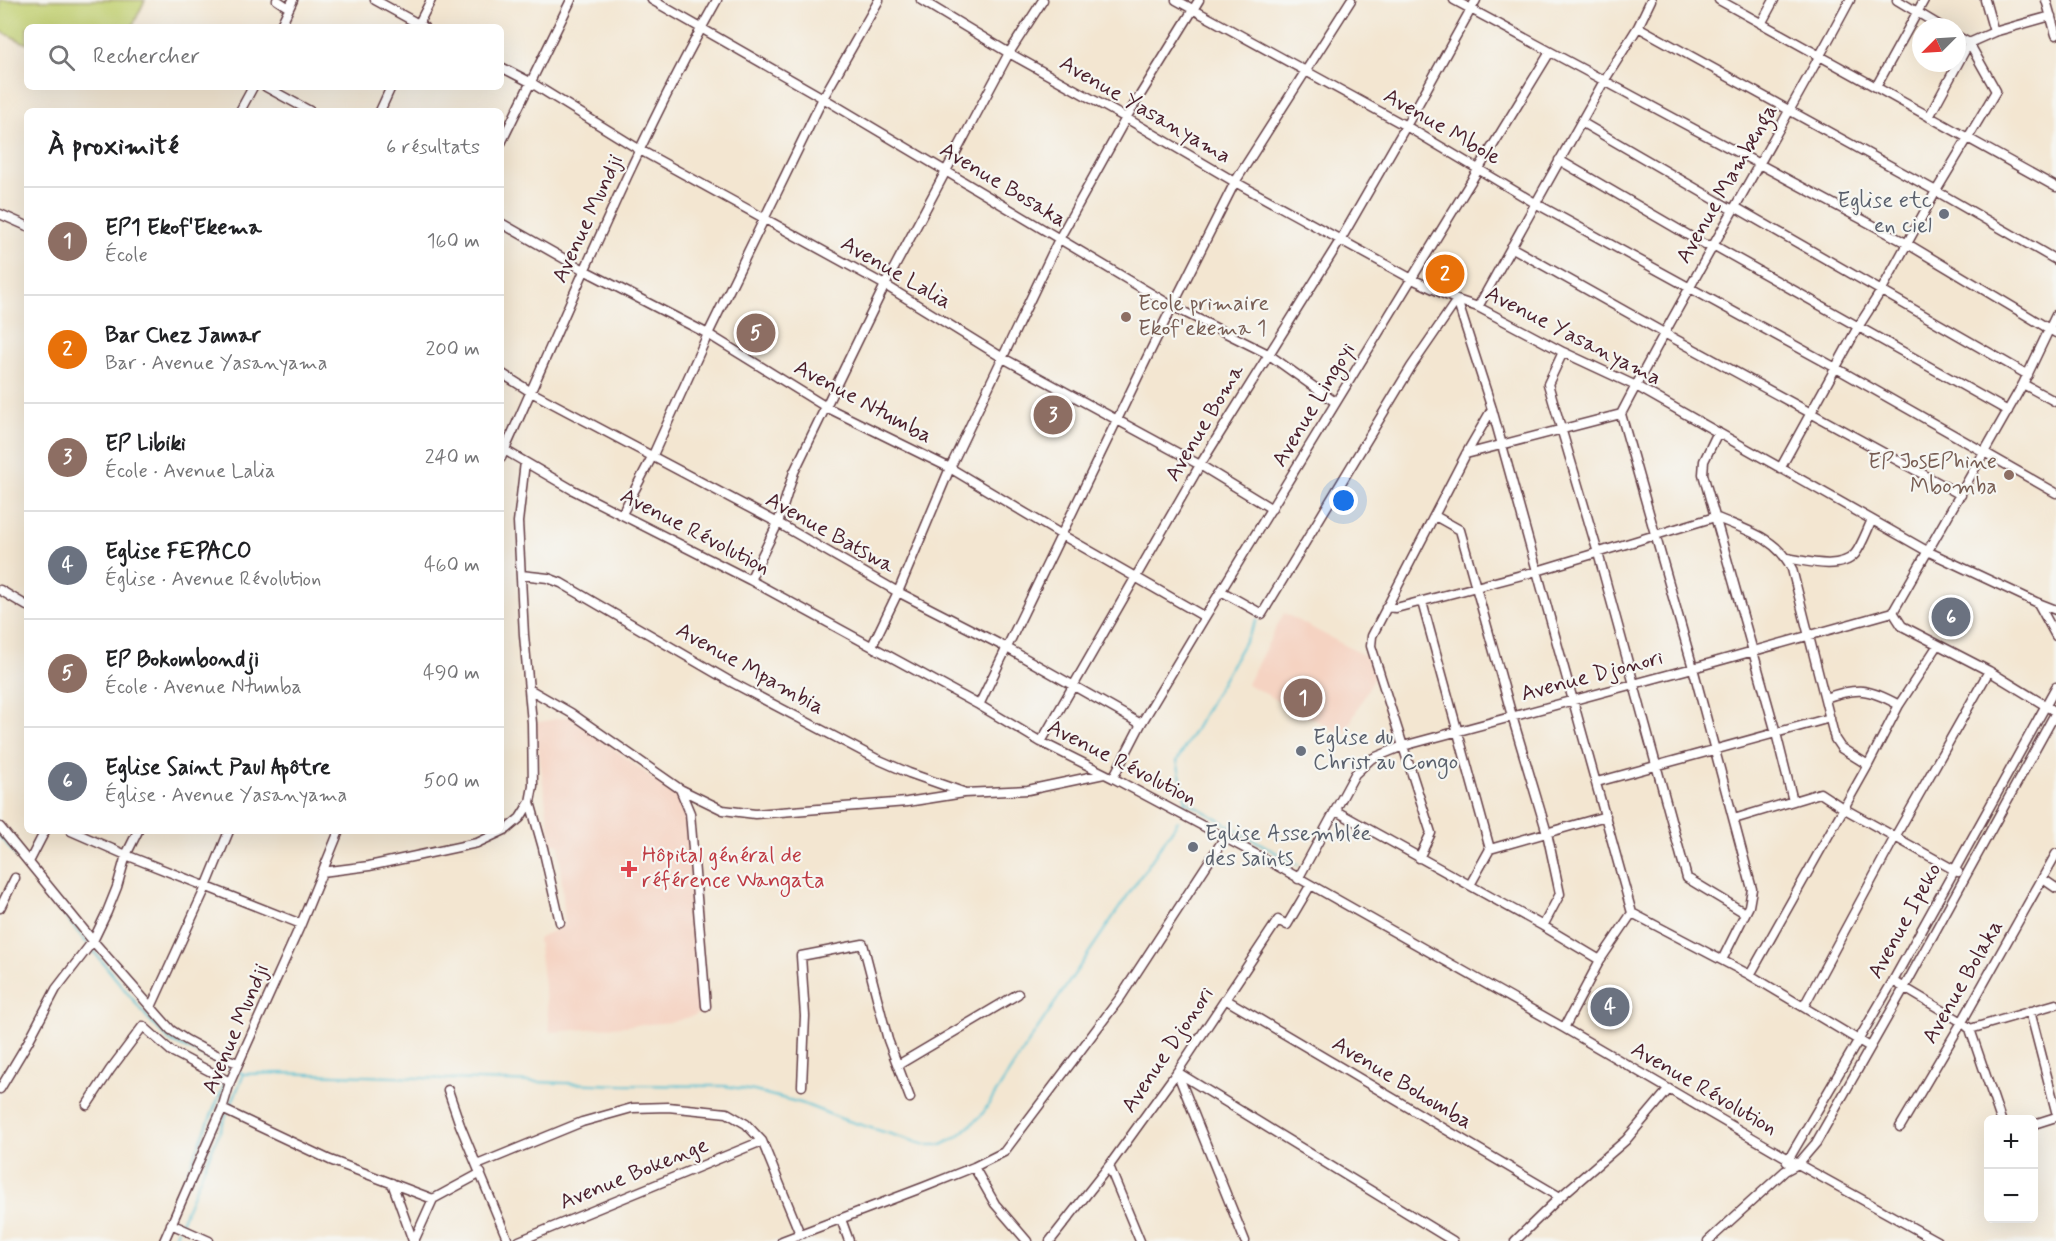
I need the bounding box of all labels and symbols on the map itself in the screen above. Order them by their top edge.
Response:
north arrow [1912,18,1966,72]
street label: Avenue Yasanyama [1054,50,1236,170]
street label: Avenue Mbole [1378,82,1506,172]
street label: Avenue Mambenga [1670,99,1787,270]
street label: Avenue Bosaka [934,136,1072,234]
street label: Avenue Mundji [546,150,630,288]
place label: Eglise etc en ciel [1837,187,1932,240]
marker: Eglise etc en ciel [1937,207,1951,221]
street label: Avenue Lalia [836,230,956,316]
pin: 2 [1426,252,1464,296]
street label: Avenue Yasanyama [1480,280,1666,392]
place label: Ecole primaire Ekof'ekema 1 [1138,290,1269,343]
pin: 5 [736,310,776,356]
marker: Ecole primaire Ekof'ekema 1 [1119,310,1133,324]
street label: Avenue Lingoyi [1266,338,1365,474]
street label: Avenue Ntumba [789,354,937,450]
street label: Avenue Boma [1159,359,1251,487]
pin: 3 [1034,392,1072,438]
place label: EP JosEPhine Mbomba [1868,448,1997,501]
marker: EP JosEPhine Mbomba [2002,468,2016,482]
street label: Avenue Révolution [615,482,775,582]
street label: Avenue Batswa [760,486,900,580]
your location [1329,486,1358,515]
pin: 6 [1932,594,1970,640]
street label: Avenue Mpambia [671,617,829,721]
street label: Avenue Djonori [1518,644,1667,709]
pin: 1 [1284,676,1322,720]
street label: Avenue Révolution [1042,713,1202,813]
place label: Eglise du Christ au Congo [1313,724,1458,780]
marker: Eglise du Christ au Congo [1294,744,1308,758]
place label: Eglise Assemblée des saints [1205,820,1371,873]
marker: Eglise Assemblée des saints [1186,840,1200,854]
place label: Hôpital général de référence Wangata [642,842,825,898]
street label: Avenue Ipeko [1862,858,1948,984]
marker: Hôpital général de référence Wangata [620,860,638,878]
street label: Avenue Bolaka [1916,915,2010,1049]
street label: Avenue Mundji [196,960,276,1098]
street label: Avenue Djonori [1116,982,1221,1119]
pin: 4 [1590,984,1630,1030]
street label: Avenue Bohomba [1327,1030,1477,1136]
street label: Avenue Révolution [1626,1036,1782,1142]
street label: Avenue Bokenge [555,1131,713,1218]

